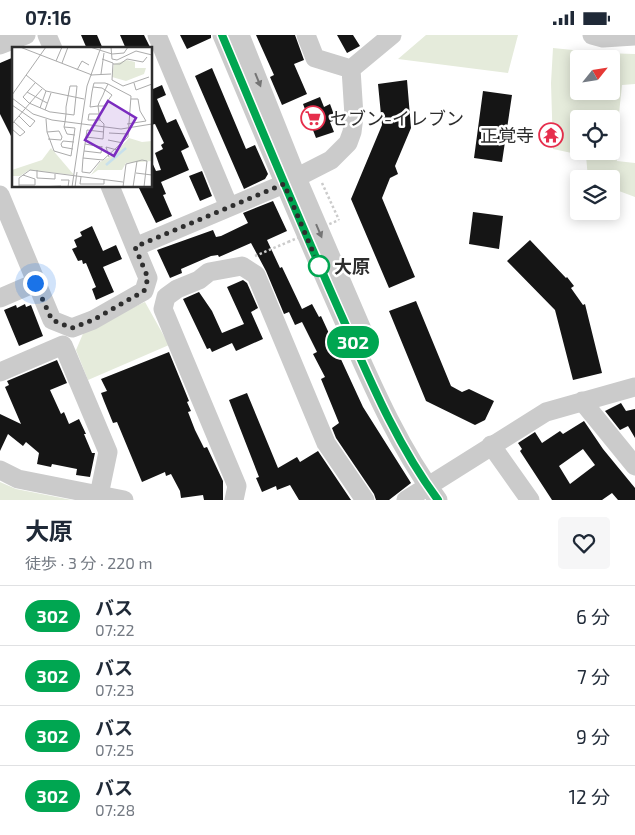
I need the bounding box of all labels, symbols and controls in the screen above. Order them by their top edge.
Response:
text: 07:16 [25,6,71,29]
inset map [12,47,152,187]
north arrow [570,50,620,100]
map controls [570,50,620,220]
one-way arrow [254,73,262,88]
supermarket icon: セブン-イレブン [300,105,326,131]
place label: セブン-イレブン [330,107,464,129]
button: locate [570,110,620,160]
temple icon: 正覚寺 [538,122,564,148]
place label: 正覚寺 [480,124,534,146]
button: layers [570,170,620,220]
one-way arrow [316,224,324,238]
marker: 大原 [308,255,330,277]
place label: 大原 [334,255,370,277]
your location [23,271,48,296]
line badge: 302 [324,326,382,358]
text: 302 [337,331,369,353]
text: 大原 [25,516,73,545]
button: heart [558,517,610,569]
text: 徒歩 · 3 分 · 220 m [25,553,153,572]
text: バス [95,596,133,619]
text: 302 [36,605,69,627]
text: 6 分 [576,605,610,628]
text: 07:22 [95,620,135,639]
text: バス [95,656,133,679]
text: 302 [36,665,69,687]
text: 7 分 [577,665,610,688]
text: 07:23 [95,680,135,699]
text: バス [95,716,133,739]
text: 302 [36,725,69,747]
text: 9 分 [576,725,610,748]
text: 07:25 [95,740,134,759]
text: バス [95,776,133,799]
text: 302 [36,785,69,807]
text: 12 分 [569,785,610,808]
text: 07:28 [95,800,135,819]

